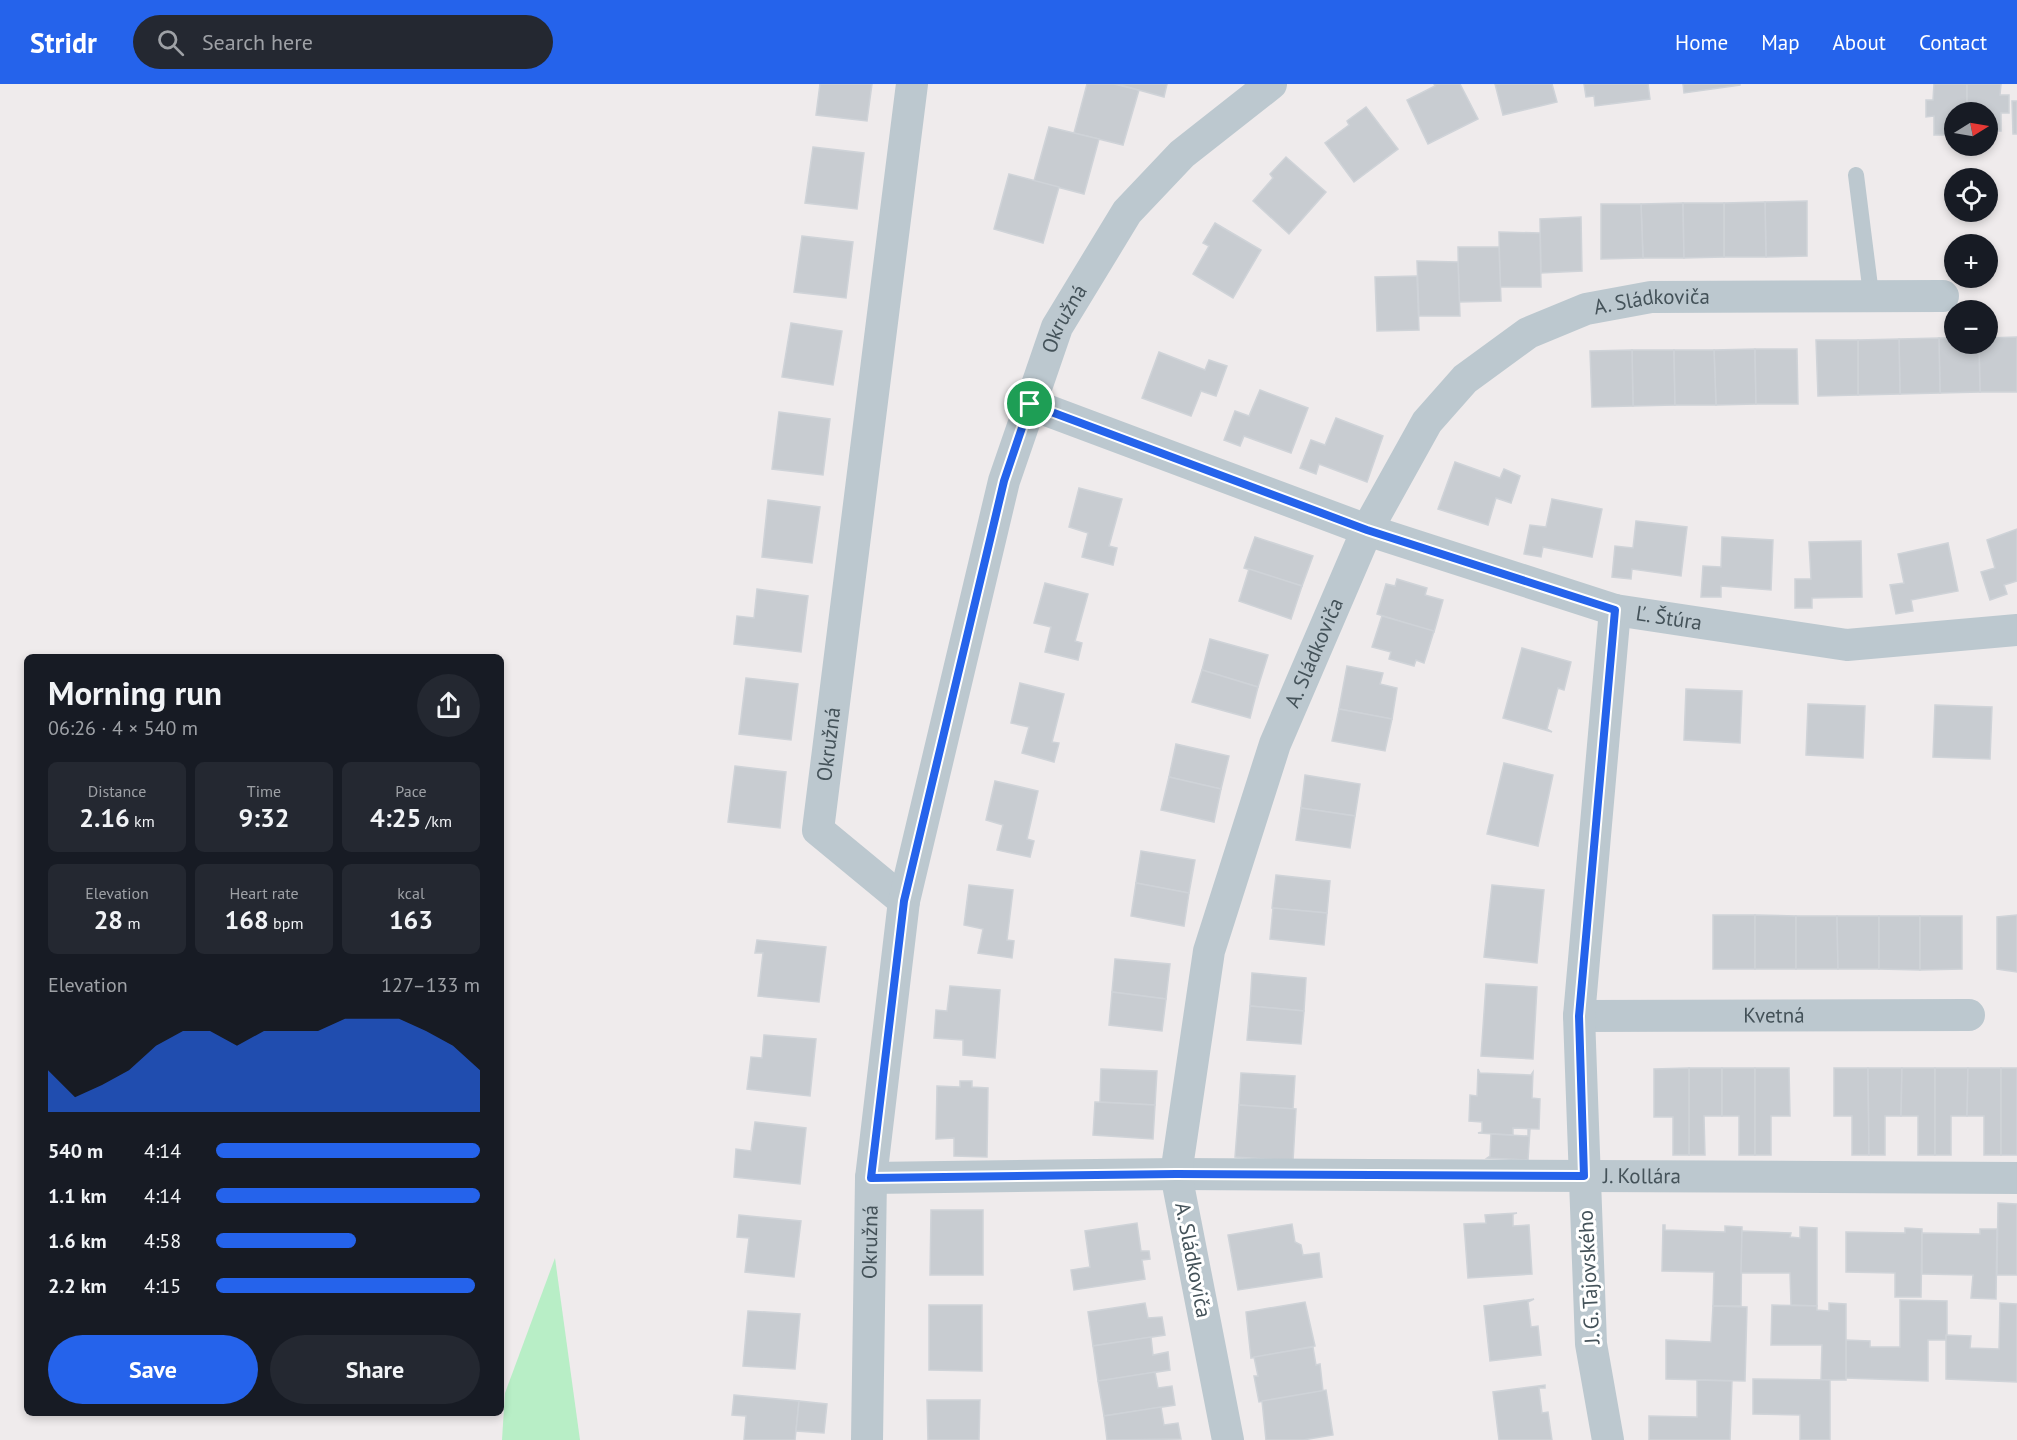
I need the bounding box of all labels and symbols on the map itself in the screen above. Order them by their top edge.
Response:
north arrow [1944,102,1998,156]
street label: Okružná [1035,279,1093,356]
street label: A. Sládkoviča [1592,283,1710,320]
pin [1004,378,1055,429]
street label: A. Sládkoviča [1278,594,1349,712]
street label: Ľ. Štúra [1634,599,1704,636]
street label: Okružná [810,706,846,783]
street label: Kvetná [1743,1001,1805,1029]
street label: J. Kollára [1602,1162,1681,1189]
street label: A. Sládkoviča [1169,1200,1218,1320]
street label: Okružná [855,1205,884,1279]
street label: J. G. Tajovského [1572,1209,1606,1346]

